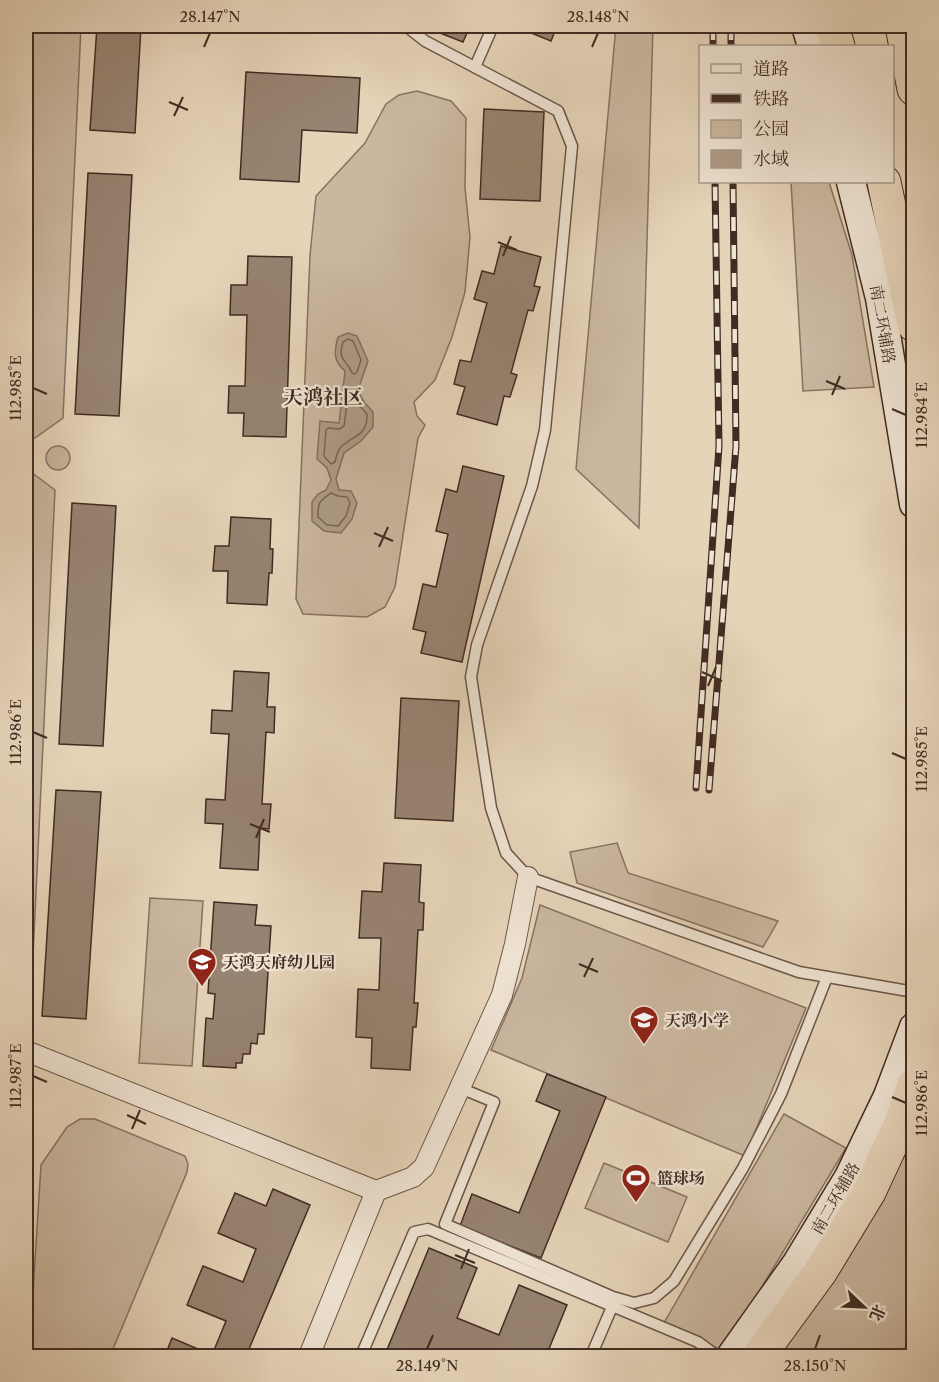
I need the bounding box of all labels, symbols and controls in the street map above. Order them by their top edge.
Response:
text: 28.147°N [179,7,241,26]
text: 28.148°N [567,7,629,26]
legend [699,45,894,183]
text: 道路 [753,58,789,80]
text: 铁路 [753,88,789,110]
text: 公园 [753,118,789,140]
text: 水域 [753,148,789,170]
street label: 南二环辅路 [866,283,900,365]
text: 112.985°E [6,355,25,421]
text: 112.984°E [912,382,931,448]
district label: 天鸿社区 [283,385,363,409]
text: 112.986°E [6,699,25,765]
text: 112.985°E [912,726,931,792]
school or university icon: 天鸿天府幼儿园 [186,946,218,988]
place label: 天鸿天府幼儿园 [223,952,335,972]
school or university icon: 天鸿小学 [628,1004,660,1046]
place label: 天鸿小学 [665,1010,729,1030]
text: 112.987°E [6,1043,25,1109]
text: 112.986°E [912,1070,931,1136]
street label: 南二环辅路 [806,1158,864,1238]
sports icon: 篮球场 [620,1162,652,1204]
place label: 篮球场 [657,1168,705,1188]
north arrow [834,1277,894,1337]
text: 北 [865,1302,890,1324]
text: 28.149°N [396,1356,458,1375]
text: 28.150°N [784,1356,846,1375]

